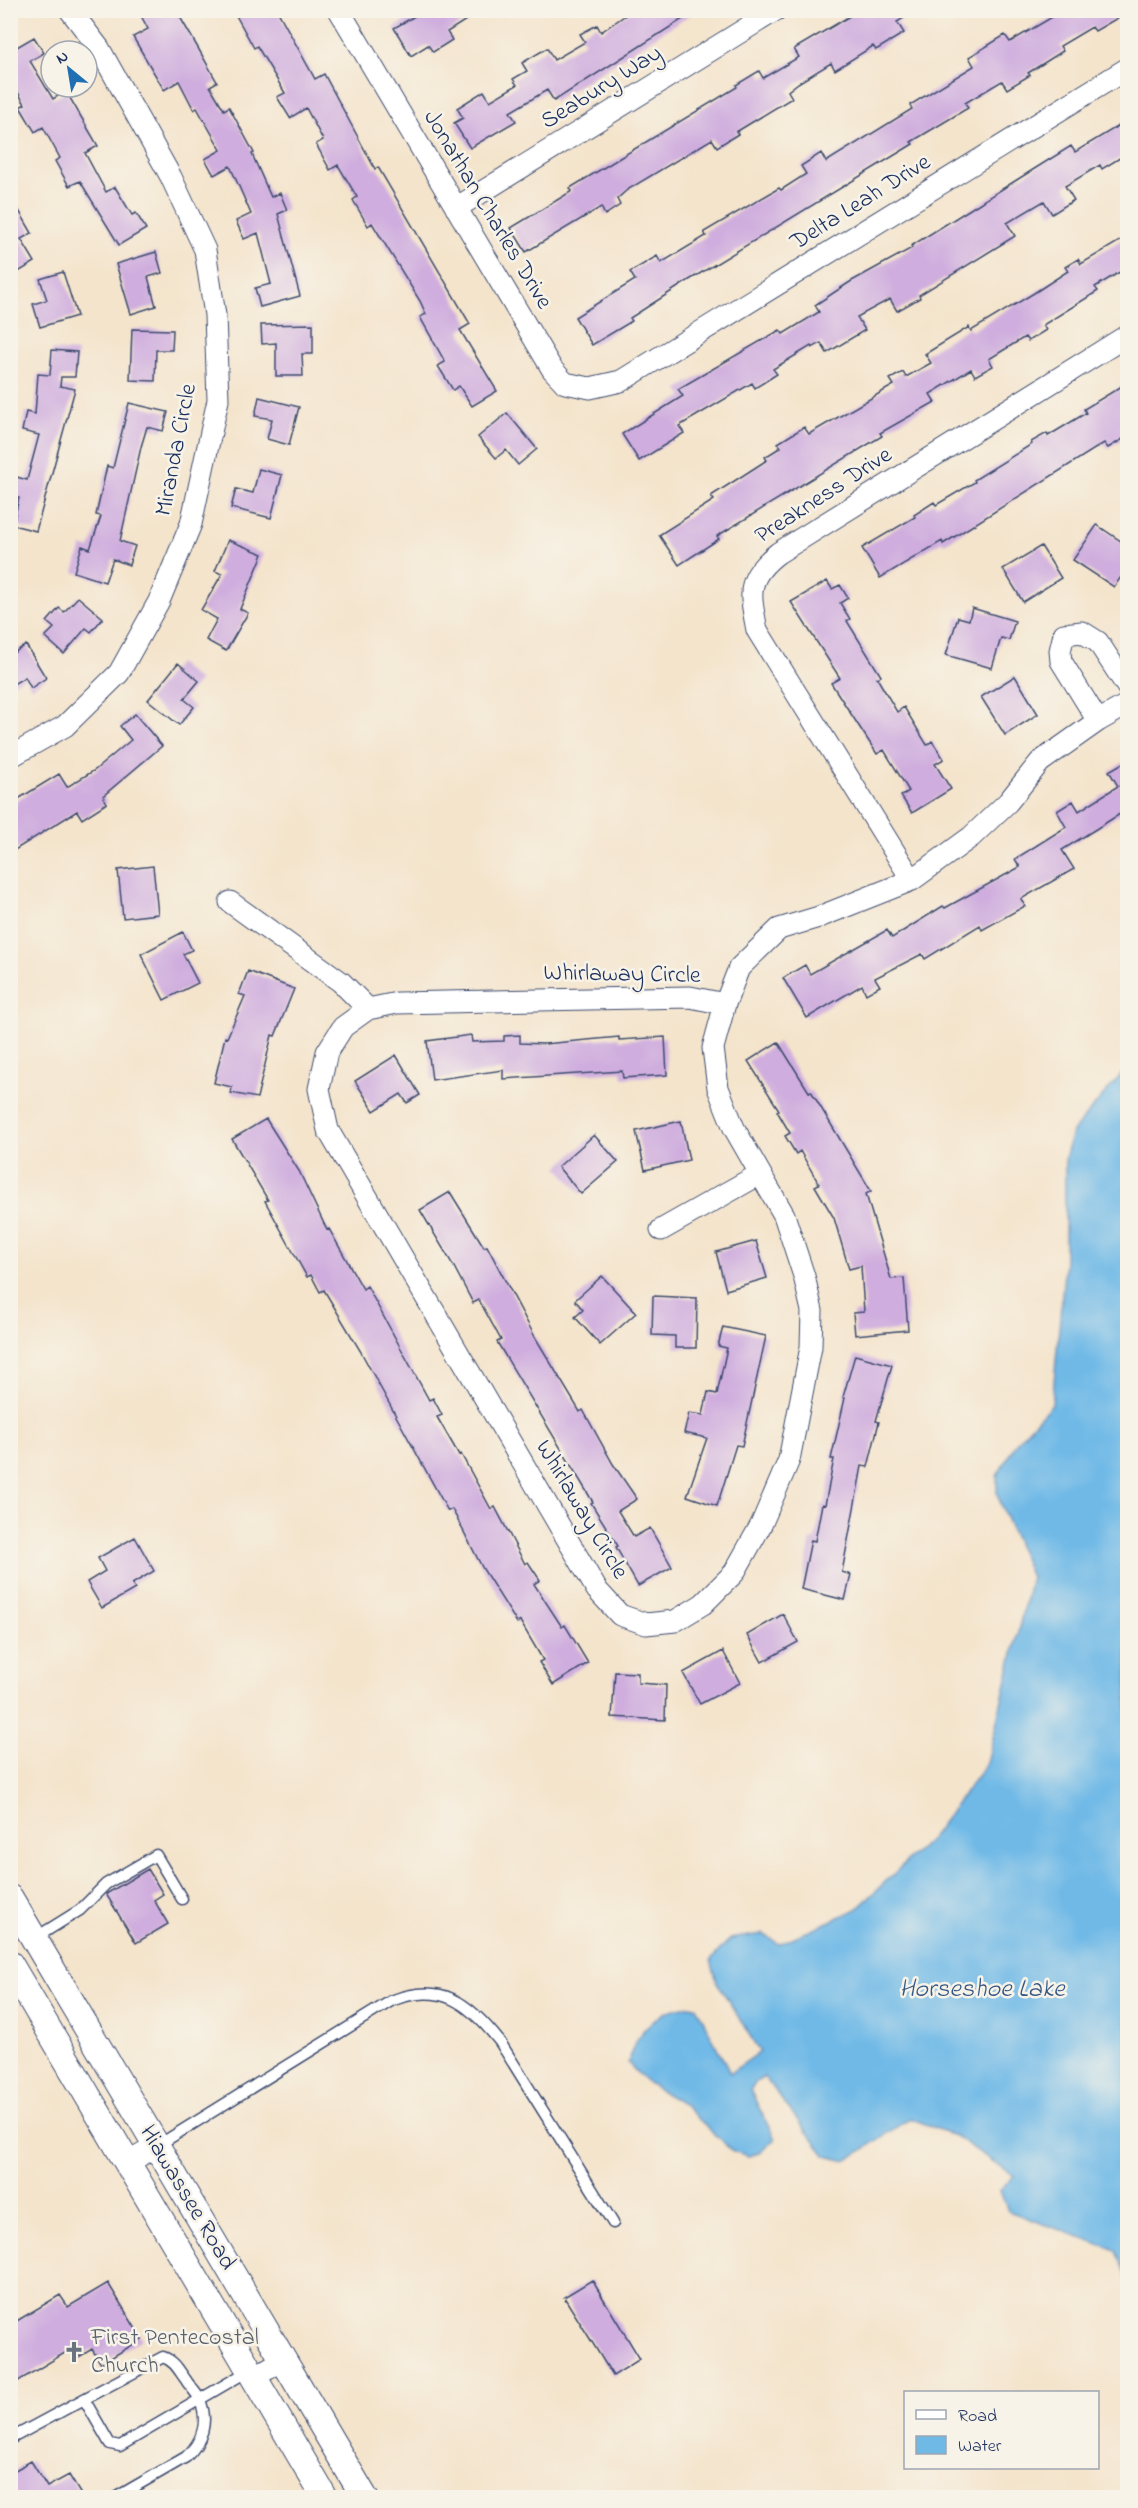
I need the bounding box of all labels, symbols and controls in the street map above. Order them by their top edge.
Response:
street label: Seabury Way [535,37,670,140]
north arrow [39,39,99,99]
text: N [52,45,73,71]
street label: Jonathan Charles Drive [413,104,561,317]
street label: Delta Leah Drive [783,146,938,261]
street label: Miranda Circle [147,381,207,519]
street label: Preakness Drive [749,438,900,553]
street label: Whirlaway Circle [543,956,701,995]
street label: Whirlaway Circle [525,1434,637,1587]
water label: Horseshoe Lake [899,1971,1066,2009]
street label: Hiawassee Road [130,2119,245,2278]
place label: First Pentecostal Church [90,2321,259,2384]
church icon: First Pentecostal Church [62,2340,86,2364]
legend [904,2391,1099,2469]
text: Road [958,2404,997,2430]
text: Water [958,2434,1002,2460]

